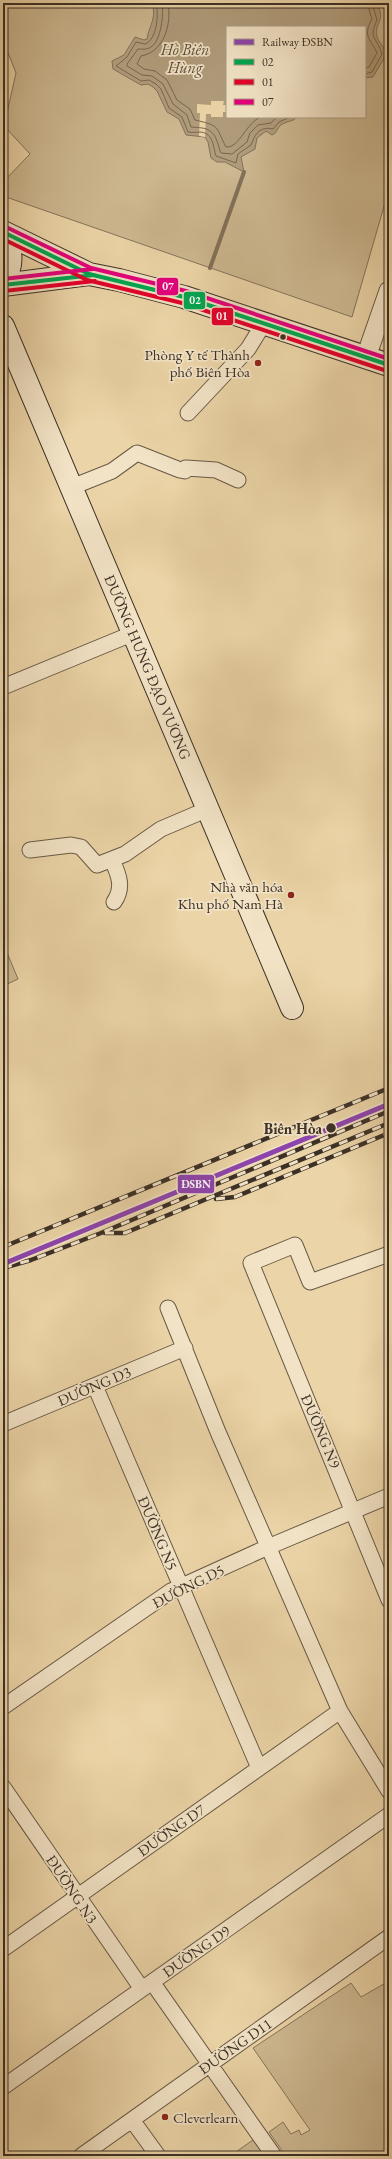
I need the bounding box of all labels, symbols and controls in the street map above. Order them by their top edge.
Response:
legend [226,26,366,118]
text: Railway ĐSBN [262,34,333,50]
water label: Hồ Biên Hùng [160,39,209,78]
text: 02 [262,54,274,70]
text: 01 [262,74,274,90]
text: 07 [262,94,274,110]
line badge: 07 [156,277,179,296]
text: 07 [162,279,174,293]
line badge: 02 [183,291,206,310]
text: 02 [189,293,201,307]
line badge: 01 [211,307,234,326]
text: 01 [216,309,228,323]
unlabelled marker [278,332,288,342]
place label: Phòng Y tế Thành phố Biên Hòa [144,345,250,381]
marker: Phòng Y tế Thành phố Biên Hòa [253,358,263,368]
street label: ĐƯỜNG HƯNG ĐẠO VƯƠNG [100,572,196,763]
place label: Nhà văn hóa Khu phố Nam Hà [178,877,283,913]
marker: Nhà văn hóa Khu phố Nam Hà [286,890,296,900]
place label: Biên Hòa [264,1119,322,1138]
marker: Biên Hòa [324,1121,338,1135]
line badge: ĐSBN [177,1174,215,1194]
text: ĐSBN [181,1177,211,1191]
street label: ĐƯỜNG D3 [54,1362,134,1410]
street label: ĐƯỜNG N9 [297,1391,345,1471]
street label: ĐƯỜNG N5 [134,1493,182,1573]
street label: ĐƯỜNG D5 [149,1560,227,1612]
street label: ĐƯỜNG D7 [134,1799,209,1860]
street label: ĐƯỜNG N3 [42,1851,102,1927]
street label: ĐƯỜNG D9 [159,1921,233,1981]
street label: ĐƯỜNG D11 [195,2014,275,2078]
place label: Cleverlearn [173,2108,239,2127]
marker: Cleverlearn [160,2112,170,2122]

